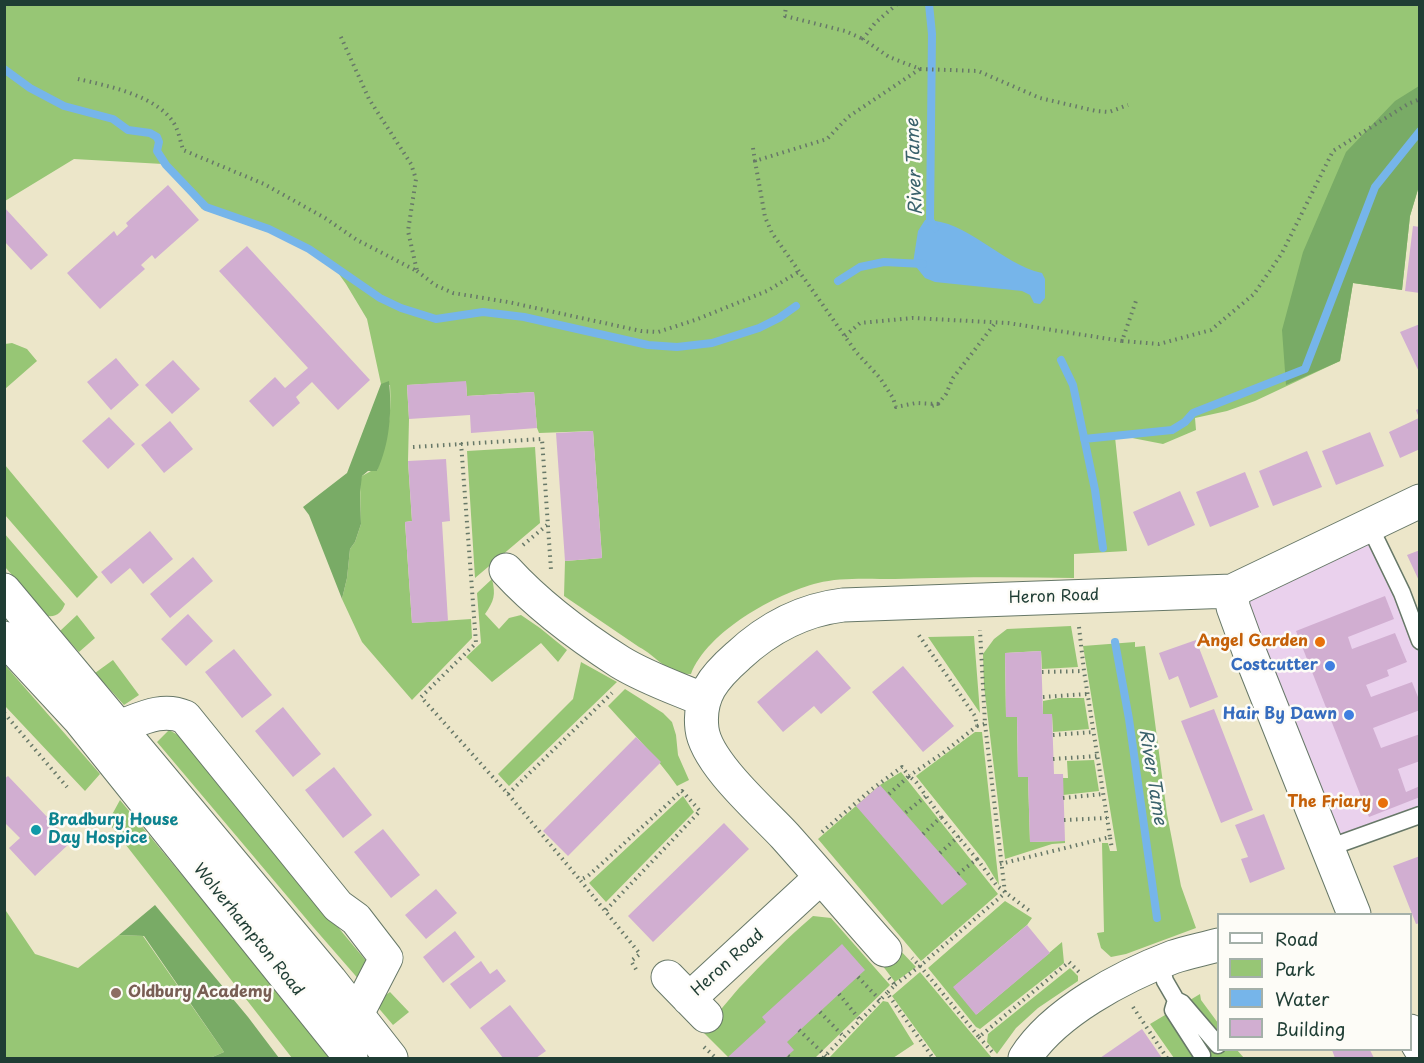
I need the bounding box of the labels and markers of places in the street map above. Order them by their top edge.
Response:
place label: Angel Garden [1197,632,1308,652]
marker: Angel Garden [1313,635,1327,649]
place label: Costcutter [1231,656,1318,676]
marker: Costcutter [1323,659,1337,673]
place label: Hair By Dawn [1223,705,1337,725]
marker: Hair By Dawn [1342,708,1356,722]
place label: The Friary [1287,793,1371,813]
marker: The Friary [1376,796,1390,810]
place label: Bradbury House Day Hospice [48,811,178,849]
marker: Bradbury House Day Hospice [29,823,43,837]
place label: Oldbury Academy [128,983,272,1003]
marker: Oldbury Academy [109,986,123,1000]

